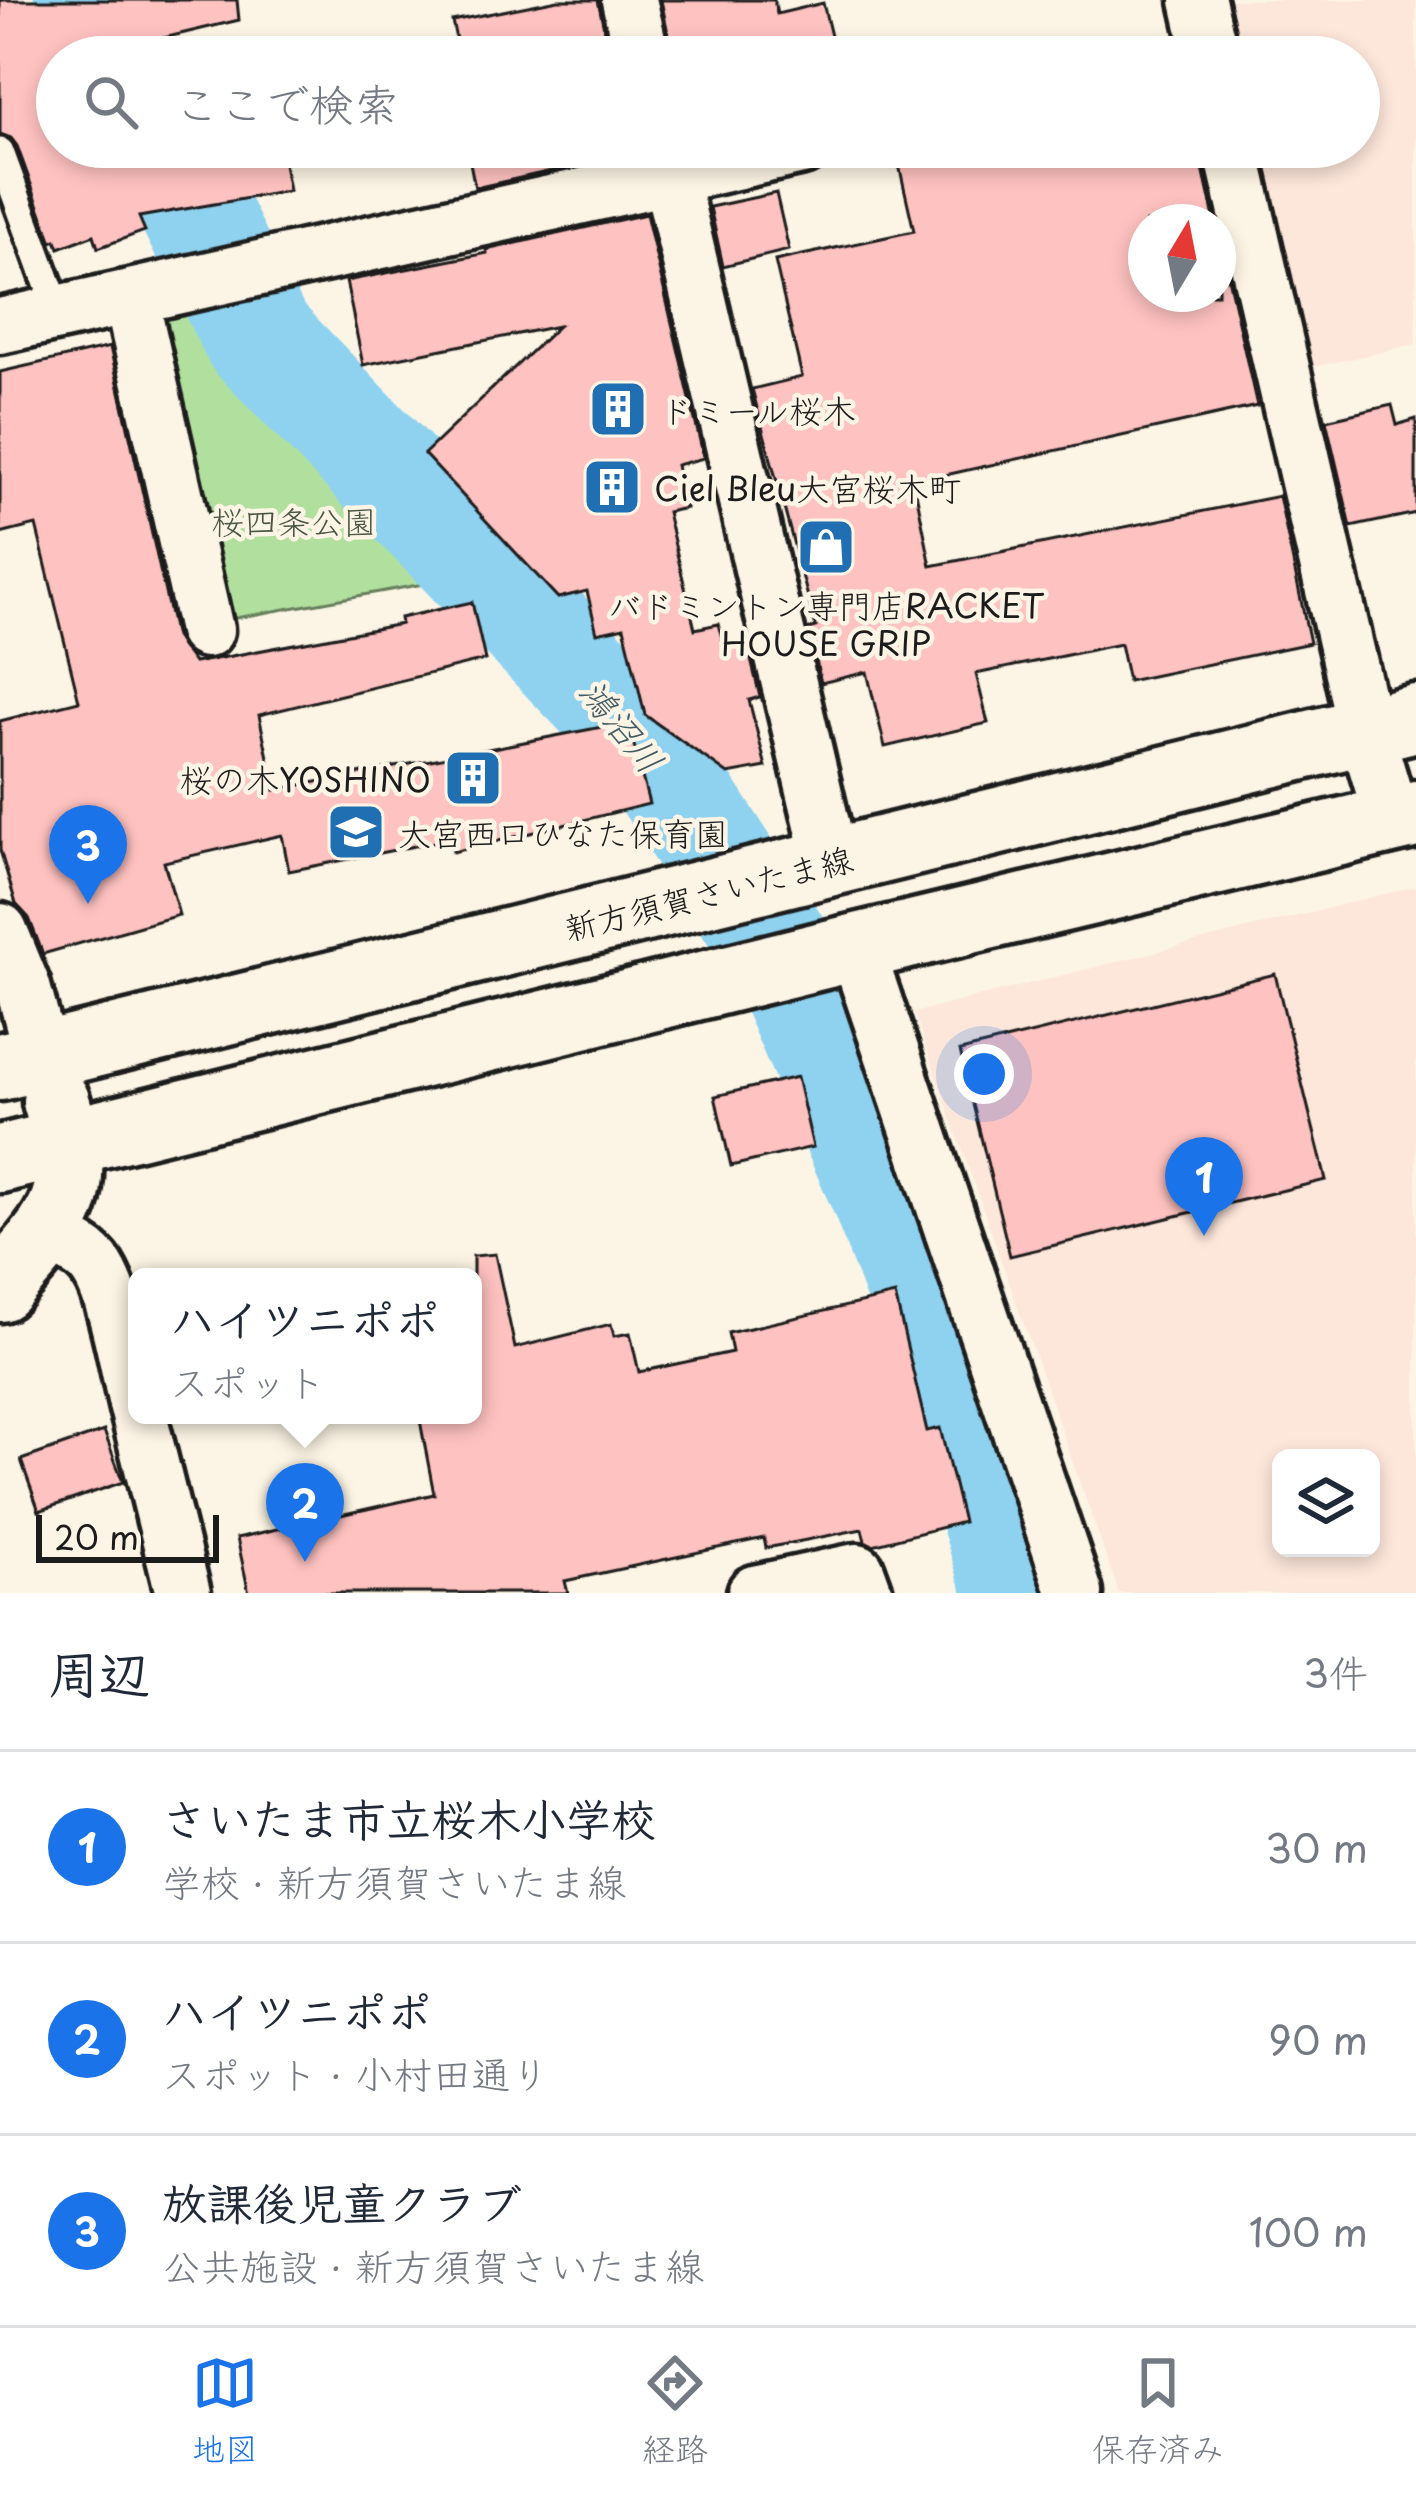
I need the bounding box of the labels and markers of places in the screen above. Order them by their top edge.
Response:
building icon: ドミール桜木 [587,378,649,440]
place label: ドミール桜木 [660,384,855,434]
building icon: Ciel Bleu大宮桜木町 [581,456,643,518]
place label: Ciel Bleu大宮桜木町 [654,462,961,512]
shop icon: バドミントン専門店RACKET HOUSE GRIP [795,516,857,578]
place label: バドミントン専門店RACKET HOUSE GRIP [608,579,1045,667]
building icon: 桜の木YOSHINO [442,747,504,809]
place label: 桜の木YOSHINO [180,753,431,803]
school or university icon: 大宮西口ひなた保育園 [325,801,387,863]
pin: 3 [49,805,127,904]
place label: 大宮西口ひなた保育園 [398,807,728,857]
pin: 1 [1165,1137,1243,1236]
pin: 2 [266,1463,344,1562]

